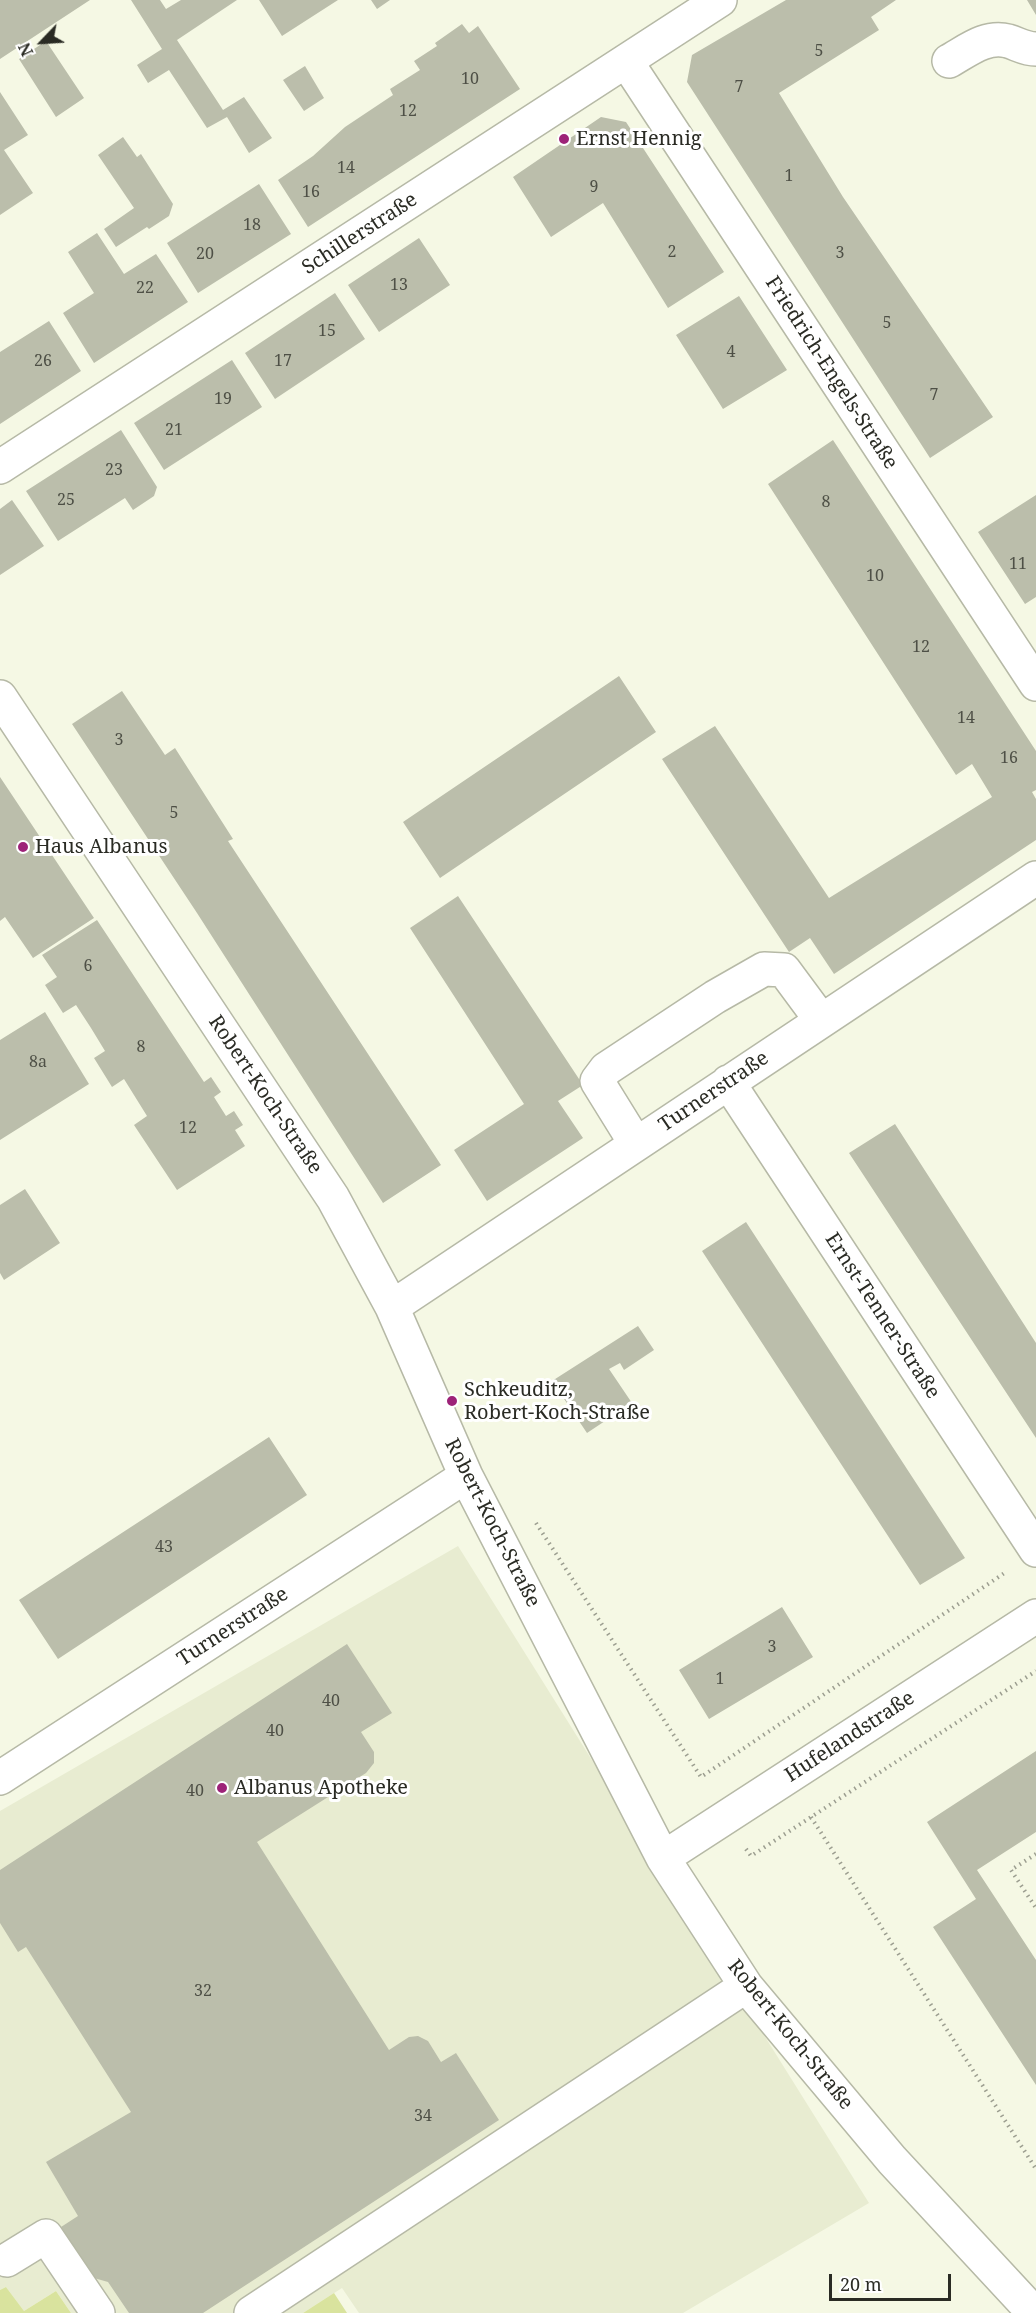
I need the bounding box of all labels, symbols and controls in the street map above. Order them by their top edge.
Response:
north arrow [12,12,72,72]
text: N [13,39,38,60]
house number: 5 [815,41,823,61]
house number: 10 [461,69,479,89]
house number: 7 [735,77,743,97]
house number: 12 [399,101,417,121]
place label: Ernst Hennig [576,127,702,151]
marker: Ernst Hennig [557,132,571,146]
house number: 14 [337,158,355,178]
house number: 1 [785,166,793,186]
house number: 9 [590,177,598,197]
house number: 16 [302,182,320,202]
street label: Schillerstraße [298,188,422,280]
house number: 18 [243,215,261,235]
house number: 2 [668,242,676,262]
house number: 3 [836,243,844,263]
house number: 20 [196,244,214,264]
street label: Friedrich-Engels-Straße [760,272,902,474]
house number: 13 [390,275,408,295]
house number: 22 [136,278,154,298]
house number: 5 [883,313,891,333]
house number: 15 [318,321,336,341]
house number: 4 [727,342,735,362]
house number: 26 [34,351,52,371]
house number: 17 [274,351,292,371]
house number: 7 [930,385,938,405]
house number: 19 [214,389,232,409]
house number: 21 [165,420,183,440]
house number: 23 [105,460,123,480]
house number: 25 [57,490,75,510]
house number: 8 [822,492,830,512]
house number: 11 [1009,554,1027,574]
house number: 10 [866,566,884,586]
house number: 12 [912,637,930,657]
house number: 14 [957,708,975,728]
house number: 3 [115,730,123,750]
house number: 16 [1000,748,1018,768]
house number: 5 [170,803,178,823]
place label: Haus Albanus [35,835,167,859]
marker: Haus Albanus [16,840,30,854]
house number: 6 [84,956,92,976]
street label: Robert-Koch-Straße [203,1011,327,1179]
house number: 8 [137,1037,145,1057]
street label: Turnerstraße [654,1046,774,1138]
house number: 8a [29,1052,47,1072]
house number: 12 [179,1118,197,1138]
street label: Ernst-Tenner-Straße [819,1229,945,1403]
place label: Schkeuditz, Robert-Koch-Straße [464,1378,650,1425]
marker: Schkeuditz, Robert-Koch-Straße [445,1394,459,1408]
street label: Robert-Koch-Straße [439,1435,545,1611]
house number: 43 [155,1537,173,1557]
street label: Turnerstraße [173,1582,293,1672]
house number: 3 [768,1637,776,1657]
house number: 1 [716,1669,724,1689]
street label: Hufelandstraße [781,1686,919,1788]
house number: 40 [322,1691,340,1711]
house number: 40 [266,1721,284,1741]
place label: Albanus Apotheke [234,1776,408,1800]
house number: 40 [186,1781,204,1801]
marker: Albanus Apotheke [215,1781,229,1795]
street label: Robert-Koch-Straße [722,1955,858,2115]
house number: 32 [194,1981,212,2001]
house number: 34 [414,2106,432,2126]
scale bar [832,2262,954,2300]
text: 20 m [840,2272,882,2296]

